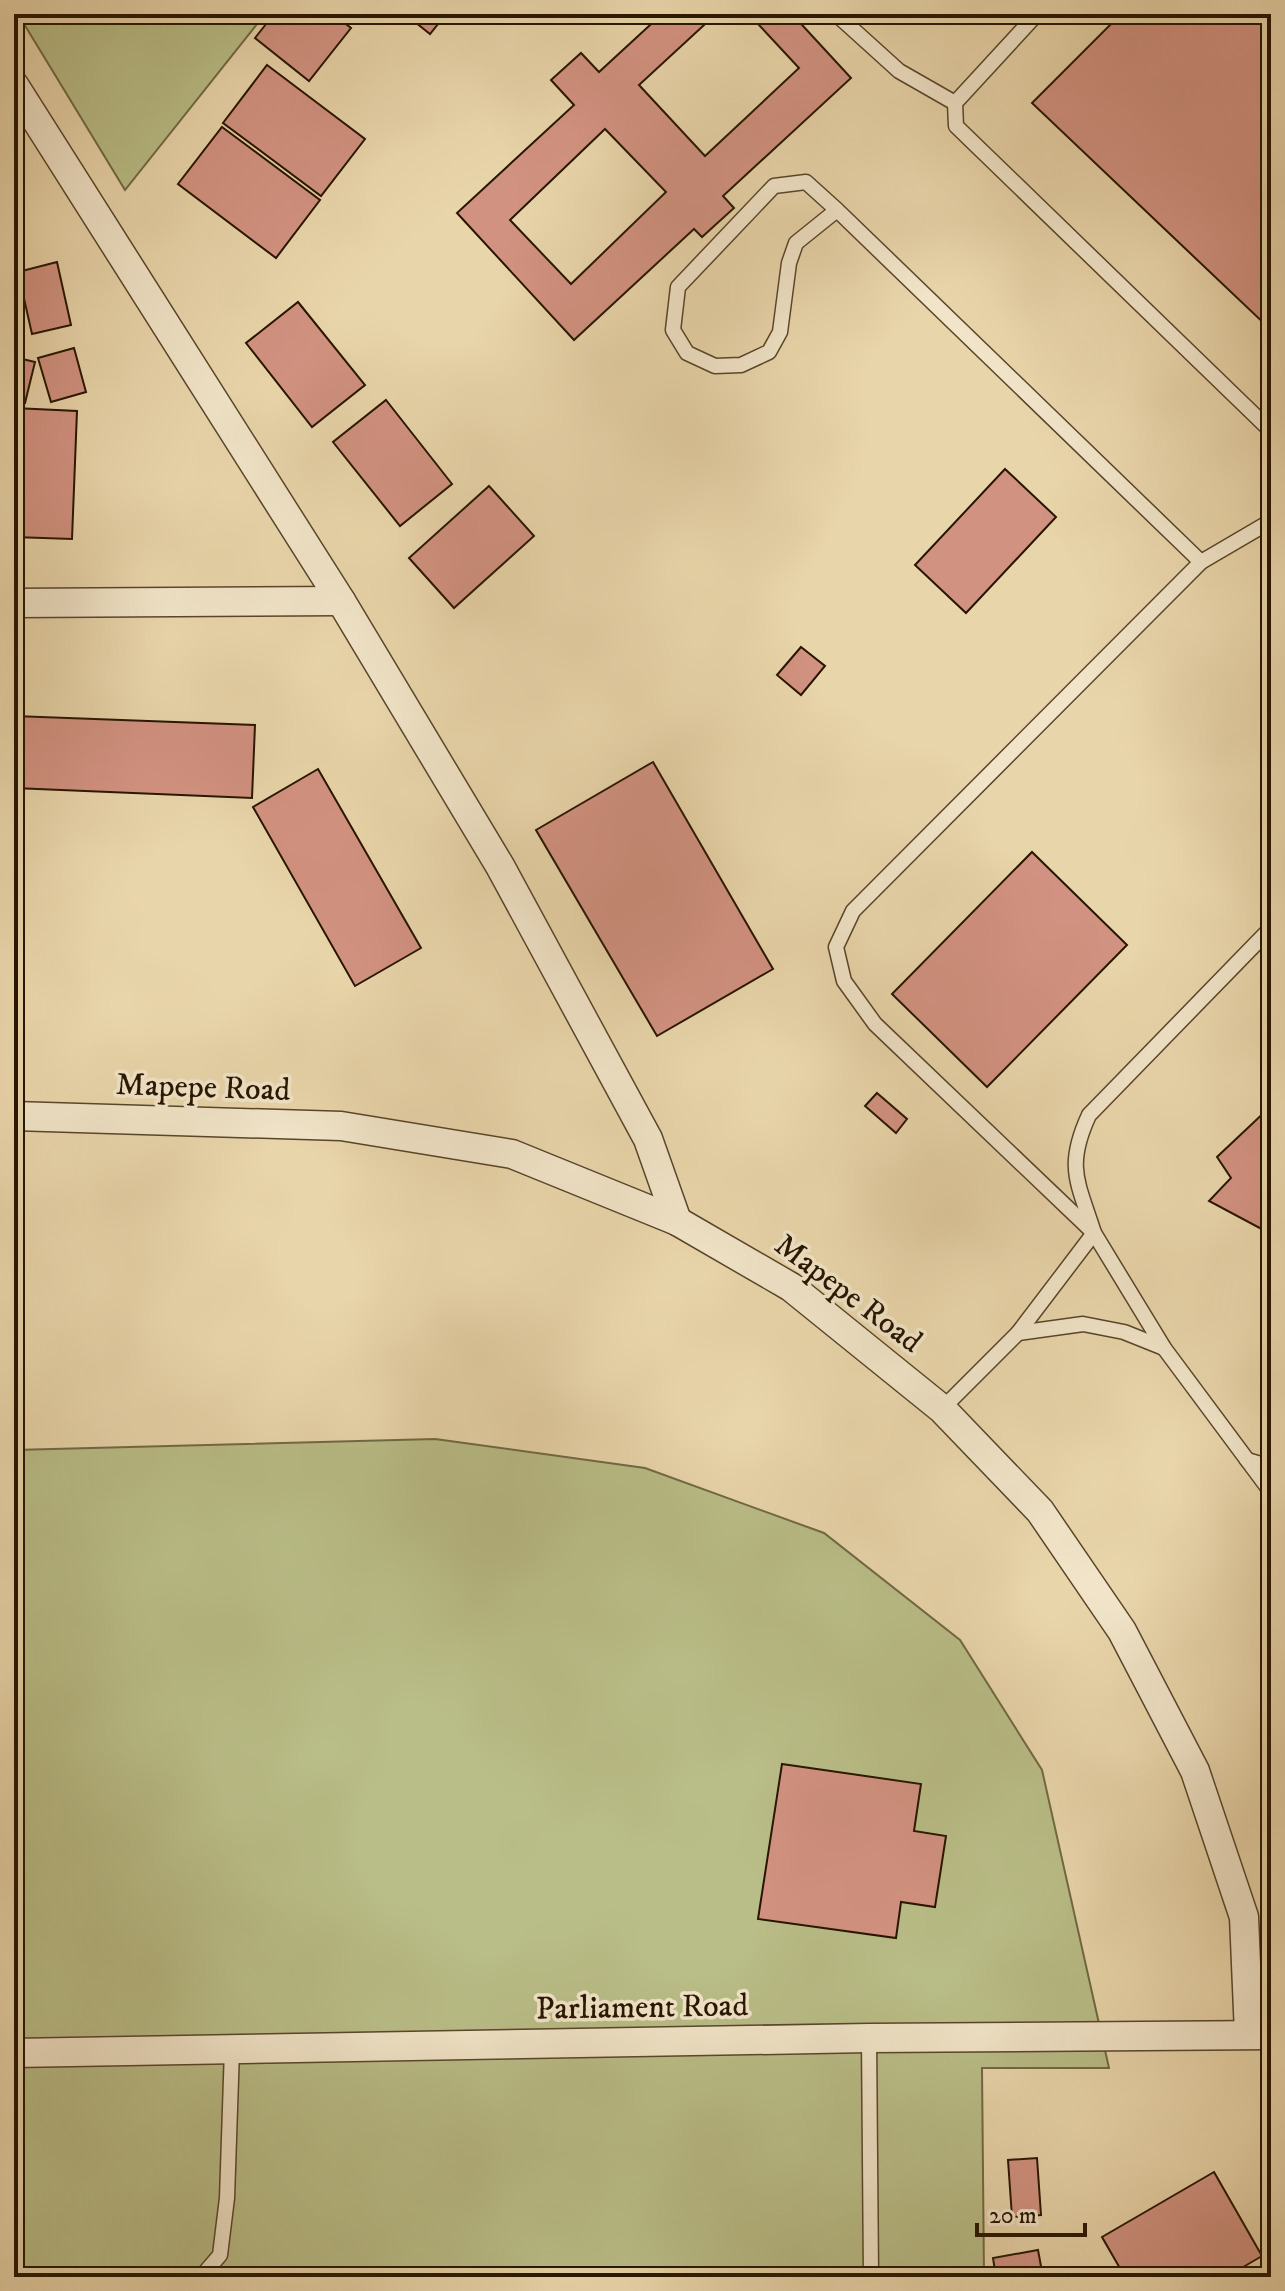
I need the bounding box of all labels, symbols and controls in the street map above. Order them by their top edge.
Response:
street label: Mapepe Road [115,1065,291,1111]
street label: Mapepe Road [766,1225,930,1363]
street label: Parliament Road [535,1986,749,2030]
scale bar [977,2187,1085,2237]
text: 20 m [989,2201,1037,2231]

